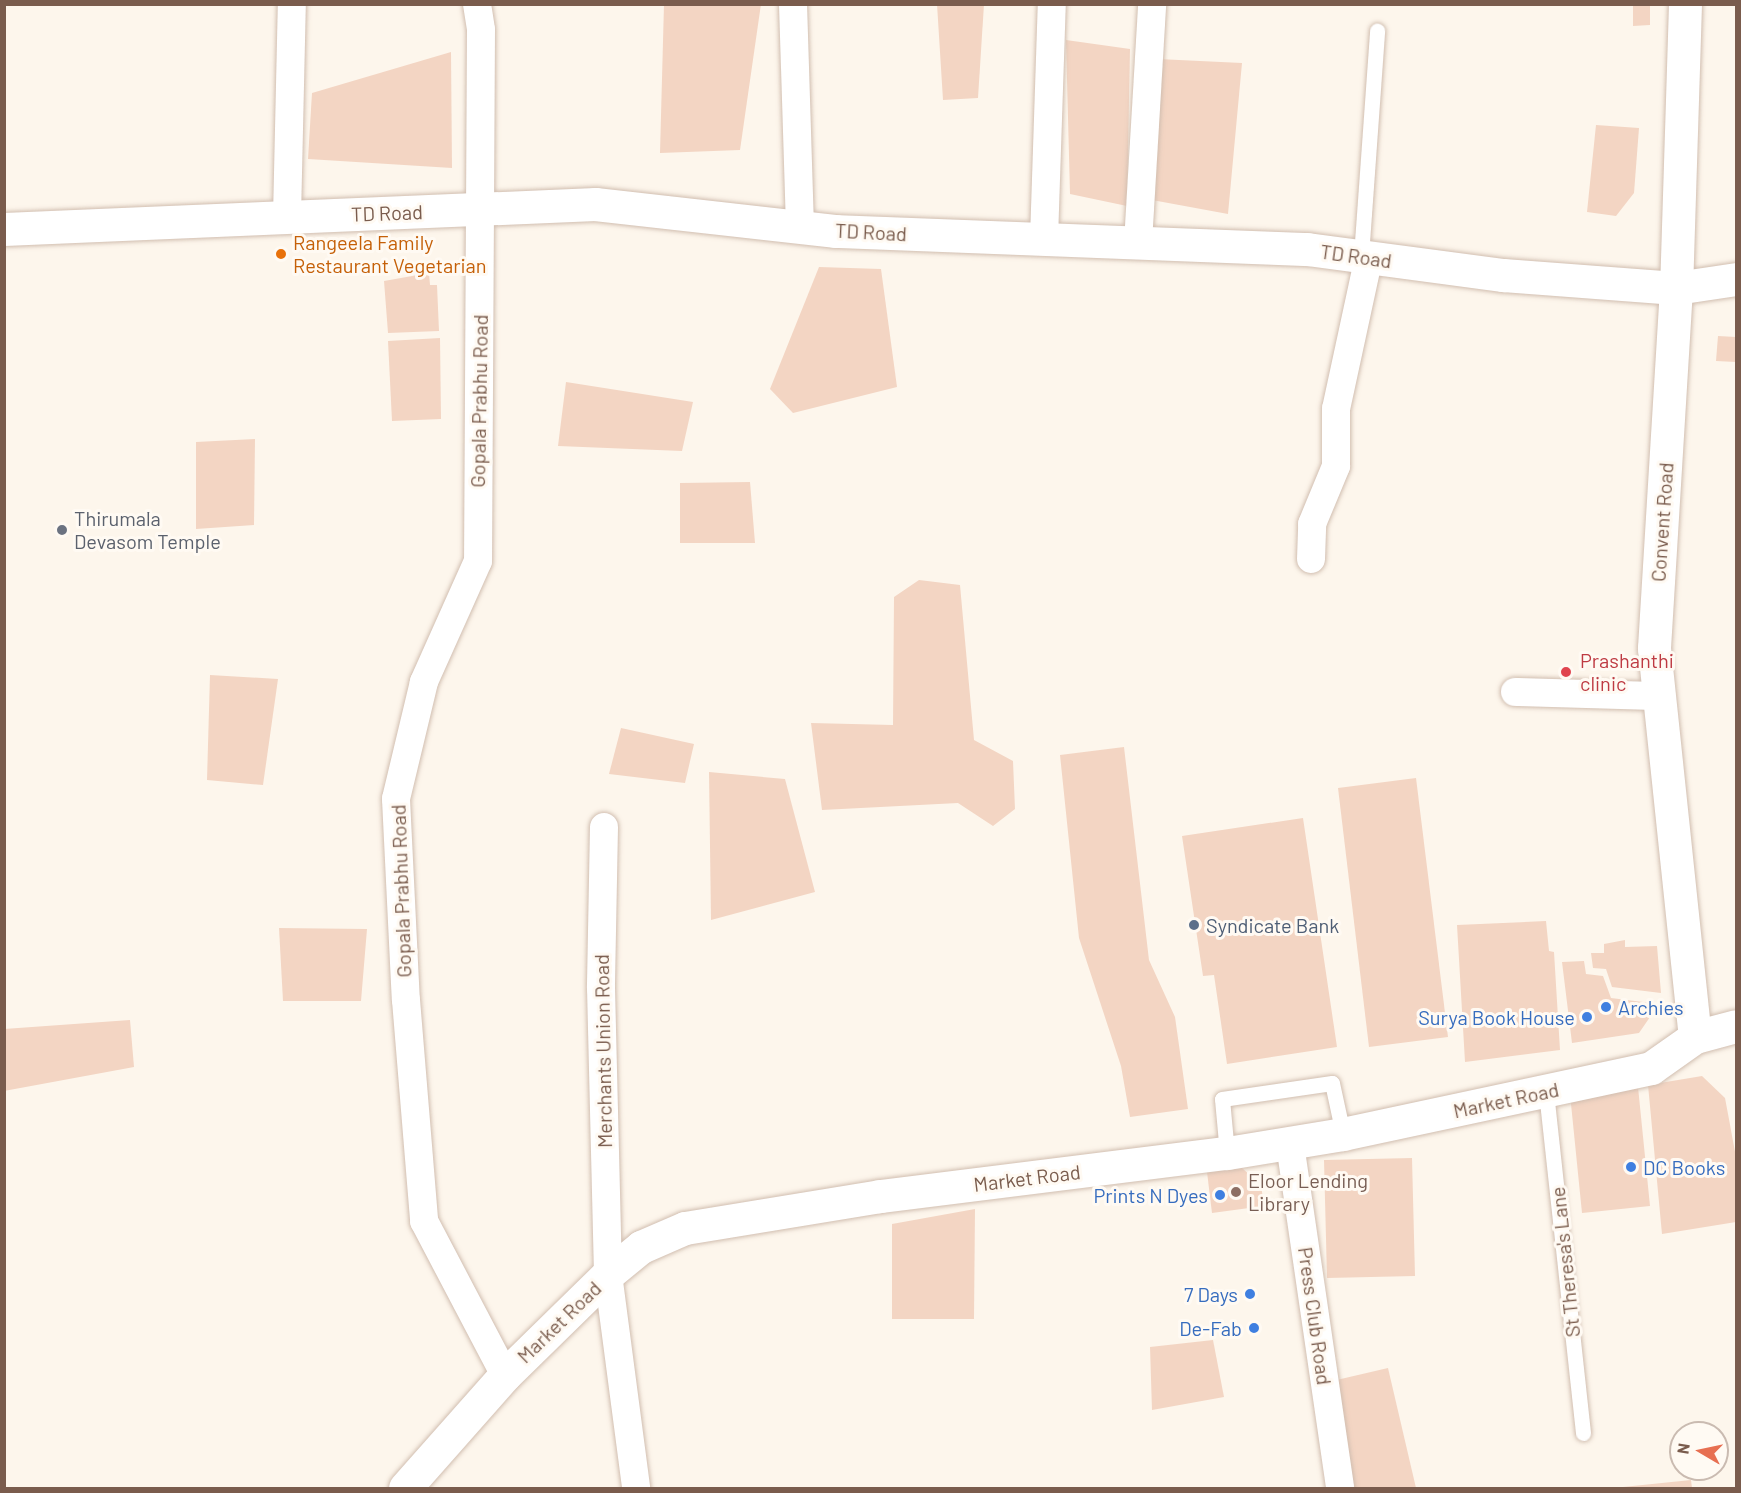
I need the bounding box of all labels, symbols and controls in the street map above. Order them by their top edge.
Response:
street label: TD Road [351,200,423,226]
street label: TD Road [834,218,908,246]
place label: Rangeela Family Restaurant Vegetarian [293,231,487,278]
street label: TD Road [1319,239,1393,273]
marker: Rangeela Family Restaurant Vegetarian [274,247,288,261]
street label: Gopala Prabhu Road [465,314,493,488]
street label: Convent Road [1646,461,1678,583]
place label: Thirumala Devasom Temple [74,506,221,553]
marker: Thirumala Devasom Temple [55,523,69,537]
place label: Prashanthi clinic [1580,648,1674,695]
marker: Prashanthi clinic [1557,663,1575,681]
street label: Gopala Prabhu Road [386,804,416,978]
place label: Syndicate Bank [1206,913,1339,937]
marker: Syndicate Bank [1187,918,1201,932]
street label: Merchants Union Road [589,954,617,1148]
place label: Archies [1618,995,1684,1019]
marker: Archies [1599,1000,1613,1014]
place label: Surya Book House [1418,1005,1575,1029]
marker: Surya Book House [1580,1010,1594,1024]
street label: Market Road [1451,1077,1561,1123]
place label: DC Books [1643,1155,1725,1179]
street label: Market Road [972,1160,1082,1196]
marker: DC Books [1624,1160,1638,1174]
place label: Eloor Lending Library [1248,1168,1368,1215]
place label: Prints N Dyes [1093,1183,1208,1207]
marker: Eloor Lending Library [1229,1185,1243,1199]
street label: St Theresa's Lane [1545,1186,1585,1338]
marker: Prints N Dyes [1213,1188,1227,1202]
street label: Press Club Road [1293,1245,1337,1387]
street label: Market Road [512,1276,606,1368]
place label: 7 Days [1184,1282,1238,1306]
marker: 7 Days [1243,1287,1257,1301]
place label: De-Fab [1179,1316,1242,1340]
marker: De-Fab [1247,1321,1261,1335]
north arrow [1669,1421,1729,1481]
text: N [1672,1442,1693,1455]

